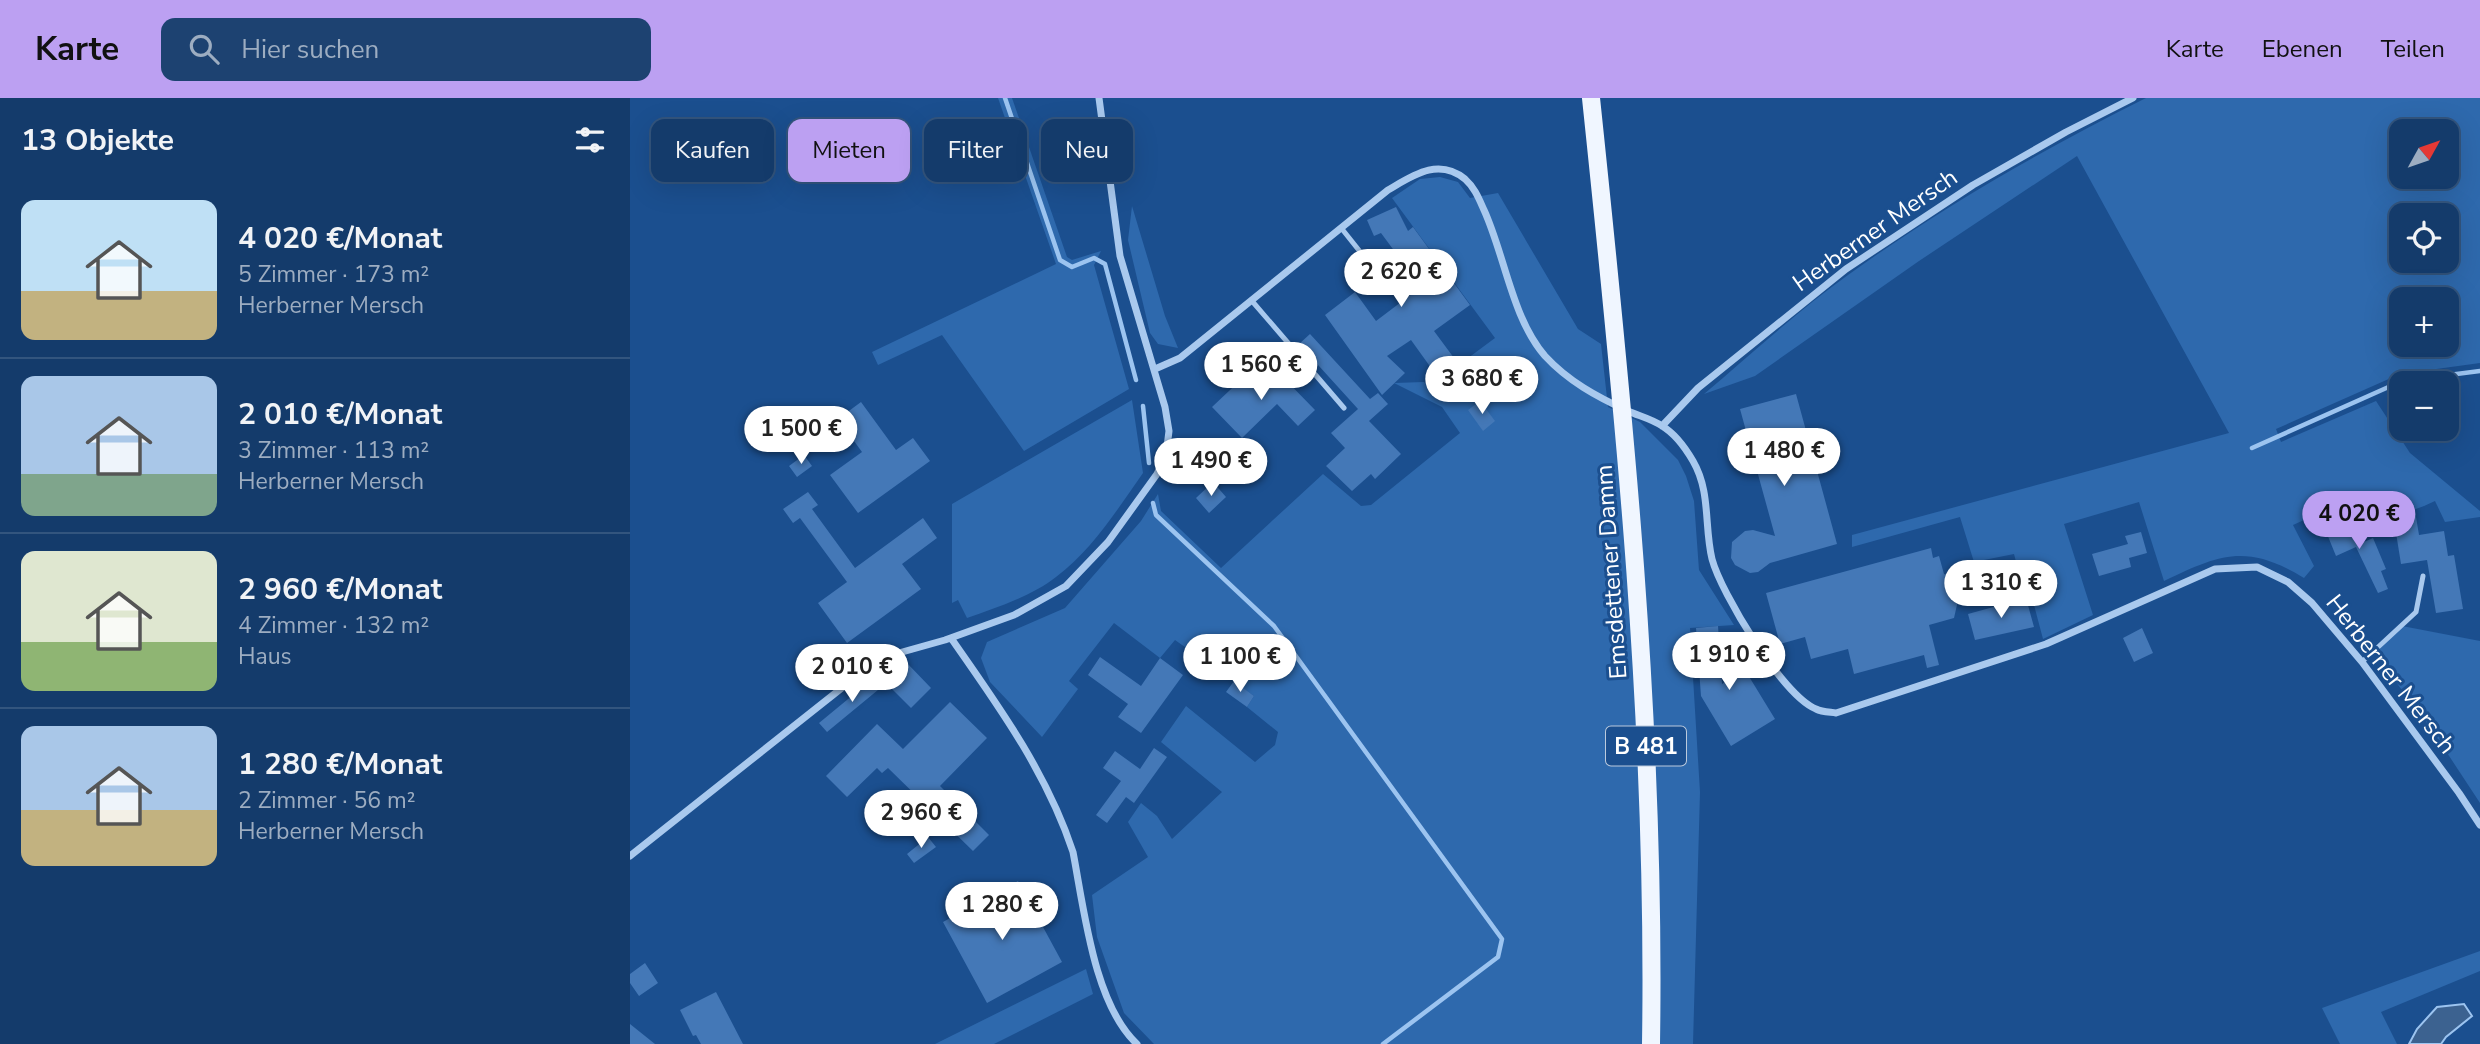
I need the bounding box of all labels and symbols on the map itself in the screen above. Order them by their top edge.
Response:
north arrow [2389,119,2459,189]
street label: Herberner Mersch [1786,161,1964,299]
pin: 2 620 € [1336,250,1466,309]
pin: 1 560 € [1196,342,1326,402]
pin: 3 680 € [1417,356,1547,416]
pin: 1 500 € [736,406,866,466]
pin: 1 480 € [1719,428,1849,488]
pin: 1 490 € [1146,438,1276,498]
street label: Emsdettener Damm [1588,464,1634,680]
pin: 4 020 € [2294,491,2424,551]
pin: 1 310 € [1936,560,2066,620]
street label: Herberner Mersch [2319,588,2463,760]
pin: 1 910 € [1664,632,1794,692]
pin: 1 100 € [1175,634,1305,694]
pin: 2 010 € [787,644,917,704]
road number: B 481 [1606,726,1686,766]
pin: 2 960 € [856,790,986,850]
pin: 1 280 € [937,882,1067,942]

